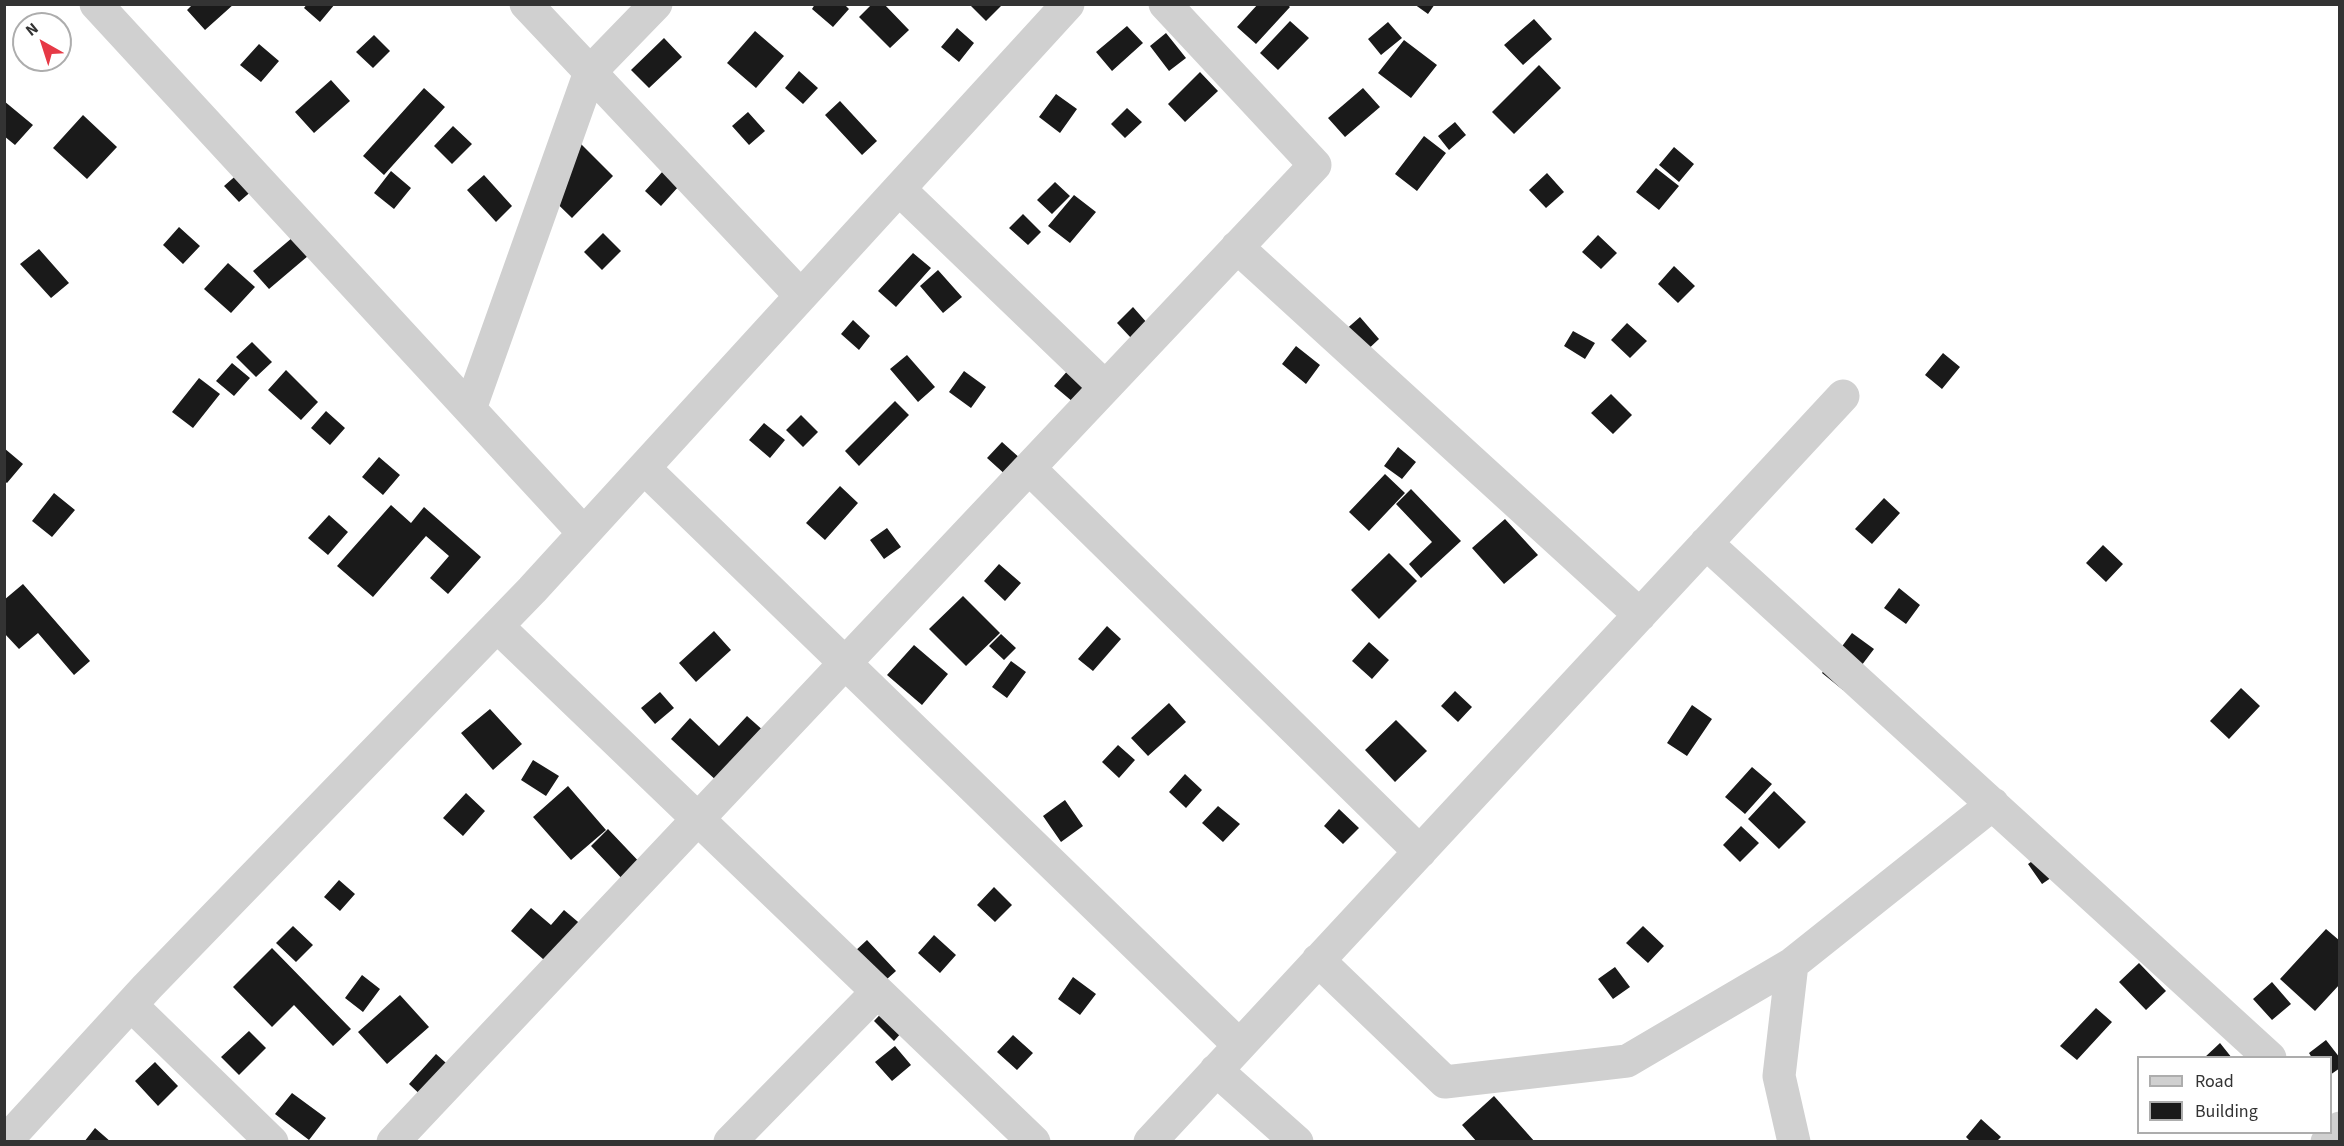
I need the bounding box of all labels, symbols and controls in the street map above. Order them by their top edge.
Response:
north arrow [12,12,72,72]
text: N [21,18,43,41]
legend [2137,1056,2332,1134]
text: Road [2195,1069,2234,1094]
text: Building [2195,1099,2258,1124]

